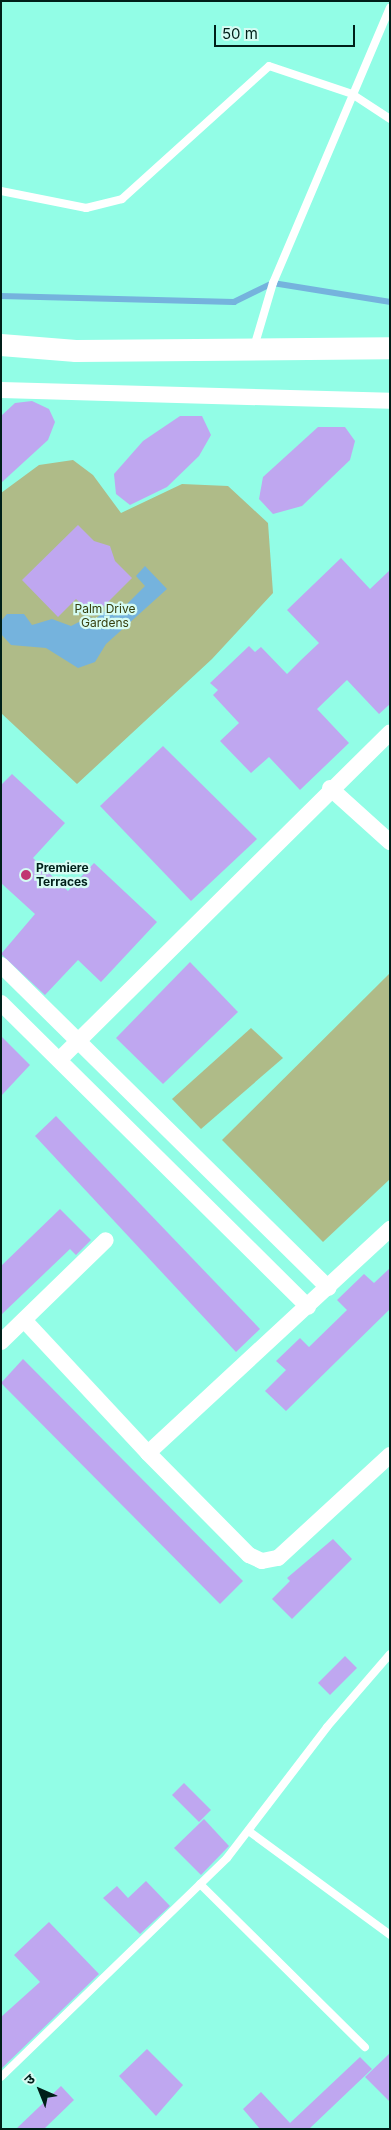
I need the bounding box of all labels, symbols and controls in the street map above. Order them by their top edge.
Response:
scale bar [216,15,357,47]
text: 50 m [222,24,258,43]
park label: Palm Drive Gardens [75,602,135,630]
place label: Premiere Terraces [36,861,89,889]
marker: Premiere Terraces [20,869,32,881]
north arrow [15,2065,65,2115]
text: उ [20,2070,38,2088]

